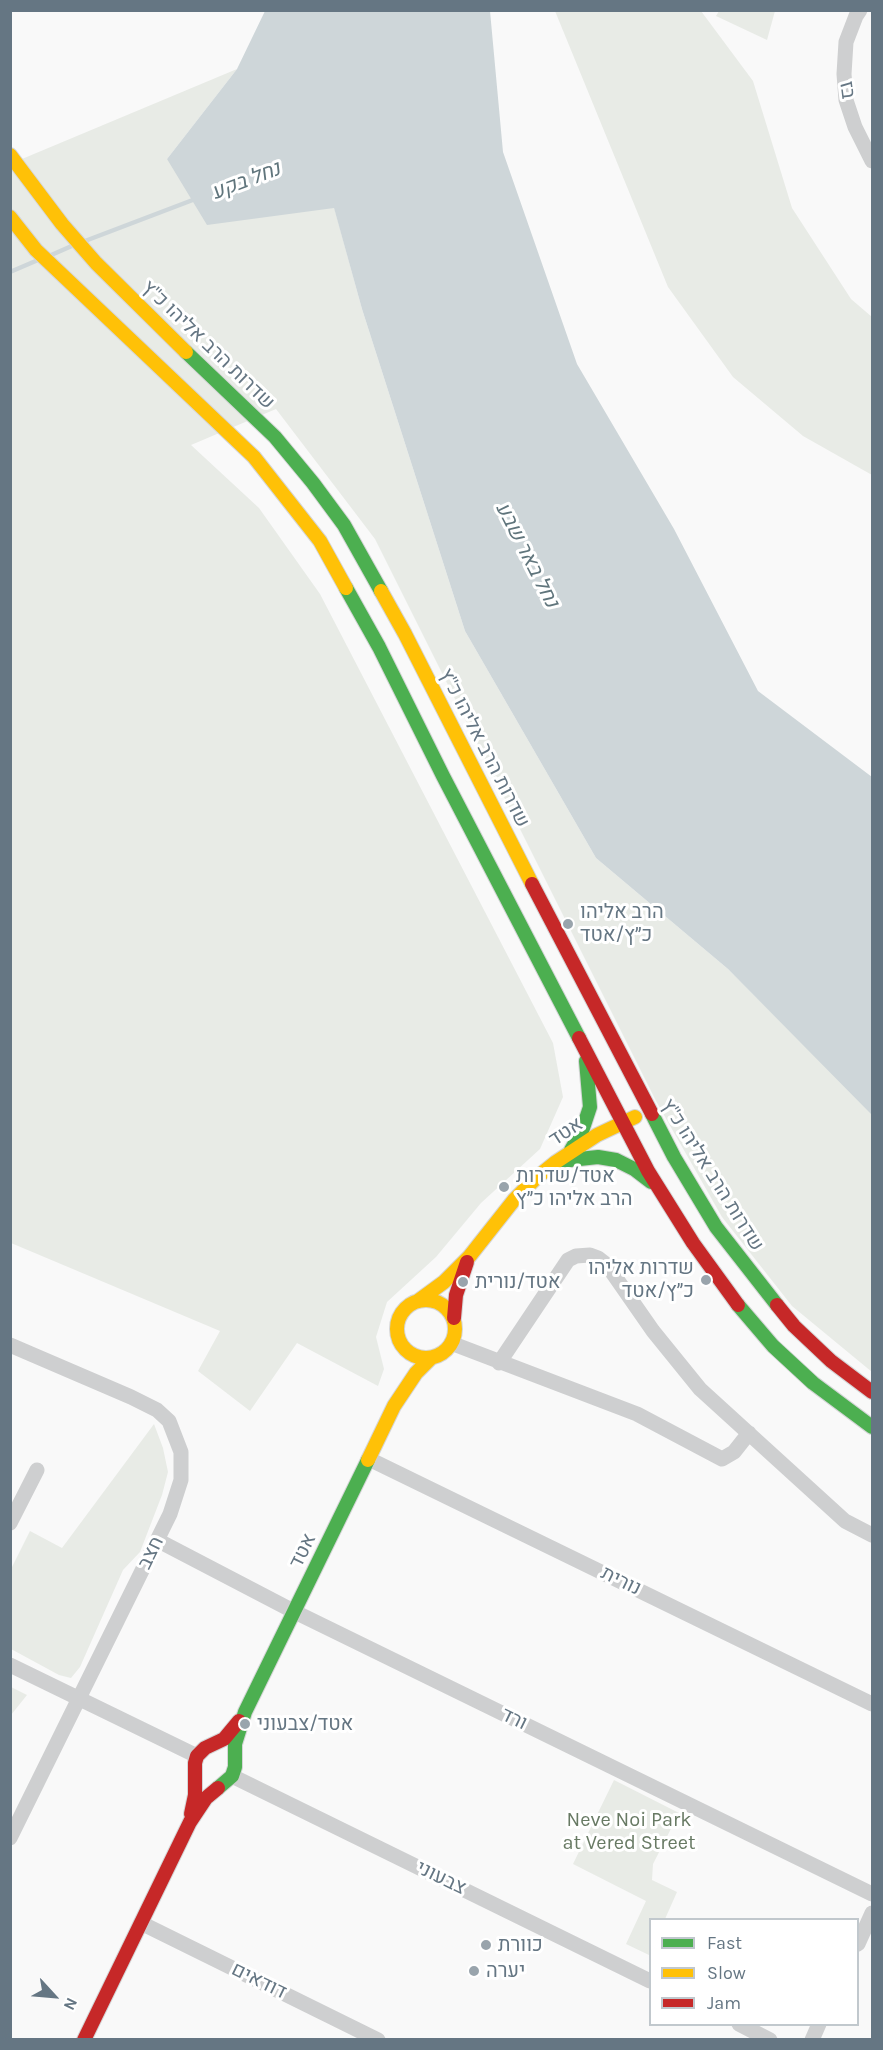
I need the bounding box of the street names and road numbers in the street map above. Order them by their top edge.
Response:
street label: בז [834,80,860,100]
street label: שדרות הרב אליהו כ"ץ [137,276,279,414]
street label: שדרות הרב אליהו כ"ץ [434,664,534,832]
street label: שדרות הרב אליהו כ"ץ [655,1094,769,1256]
street label: אטד [545,1112,587,1152]
street label: אטד [284,1530,322,1572]
street label: חצב [133,1533,169,1573]
street label: נורית [597,1561,645,1601]
street label: ורד [497,1702,531,1736]
street label: צבעוני [412,1856,470,1900]
street label: דודאים [228,1957,290,2005]

